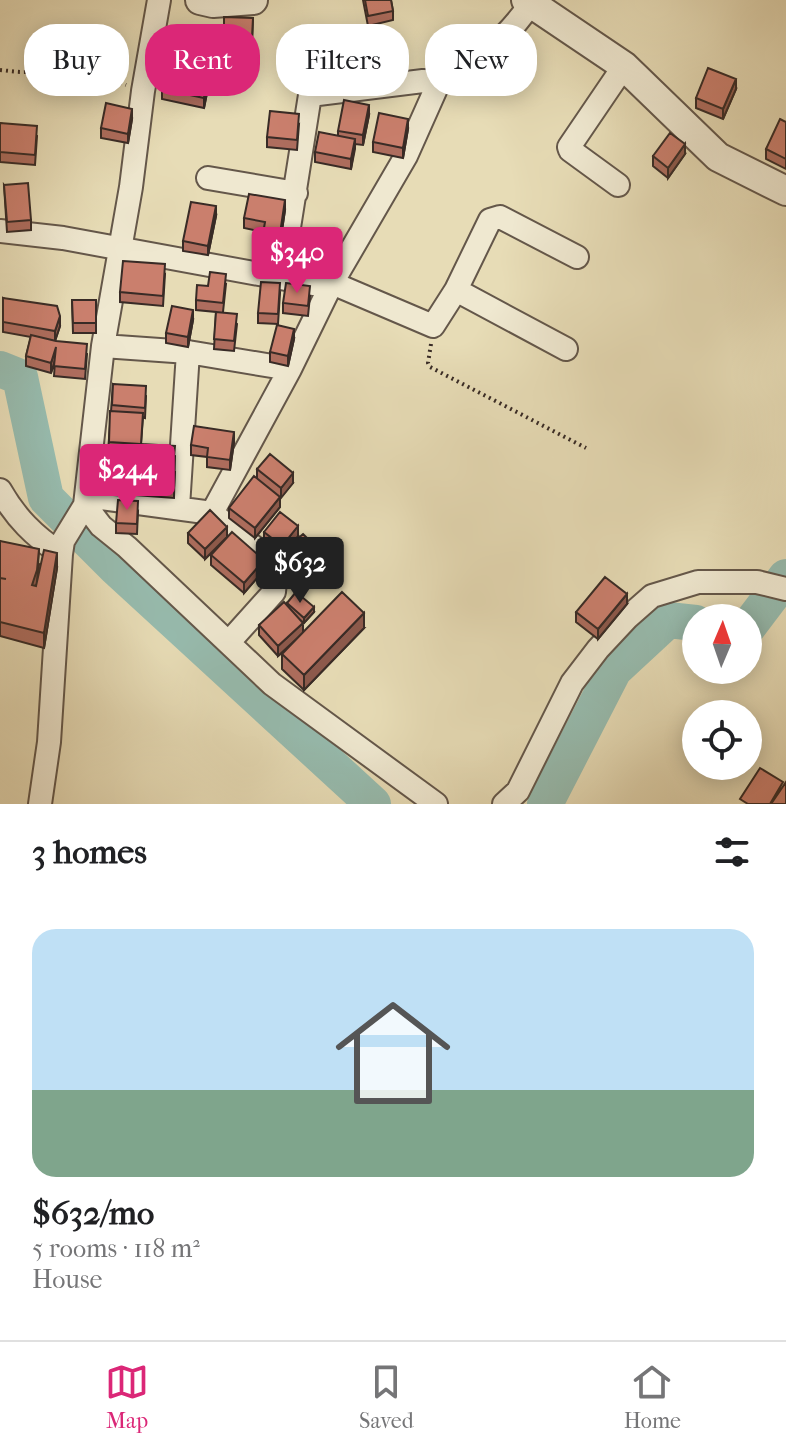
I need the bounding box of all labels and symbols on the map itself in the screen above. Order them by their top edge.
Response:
pin: $340 [250,227,344,295]
pin: $244 [80,444,174,512]
pin: $632 [253,537,347,605]
north arrow [682,604,762,684]

